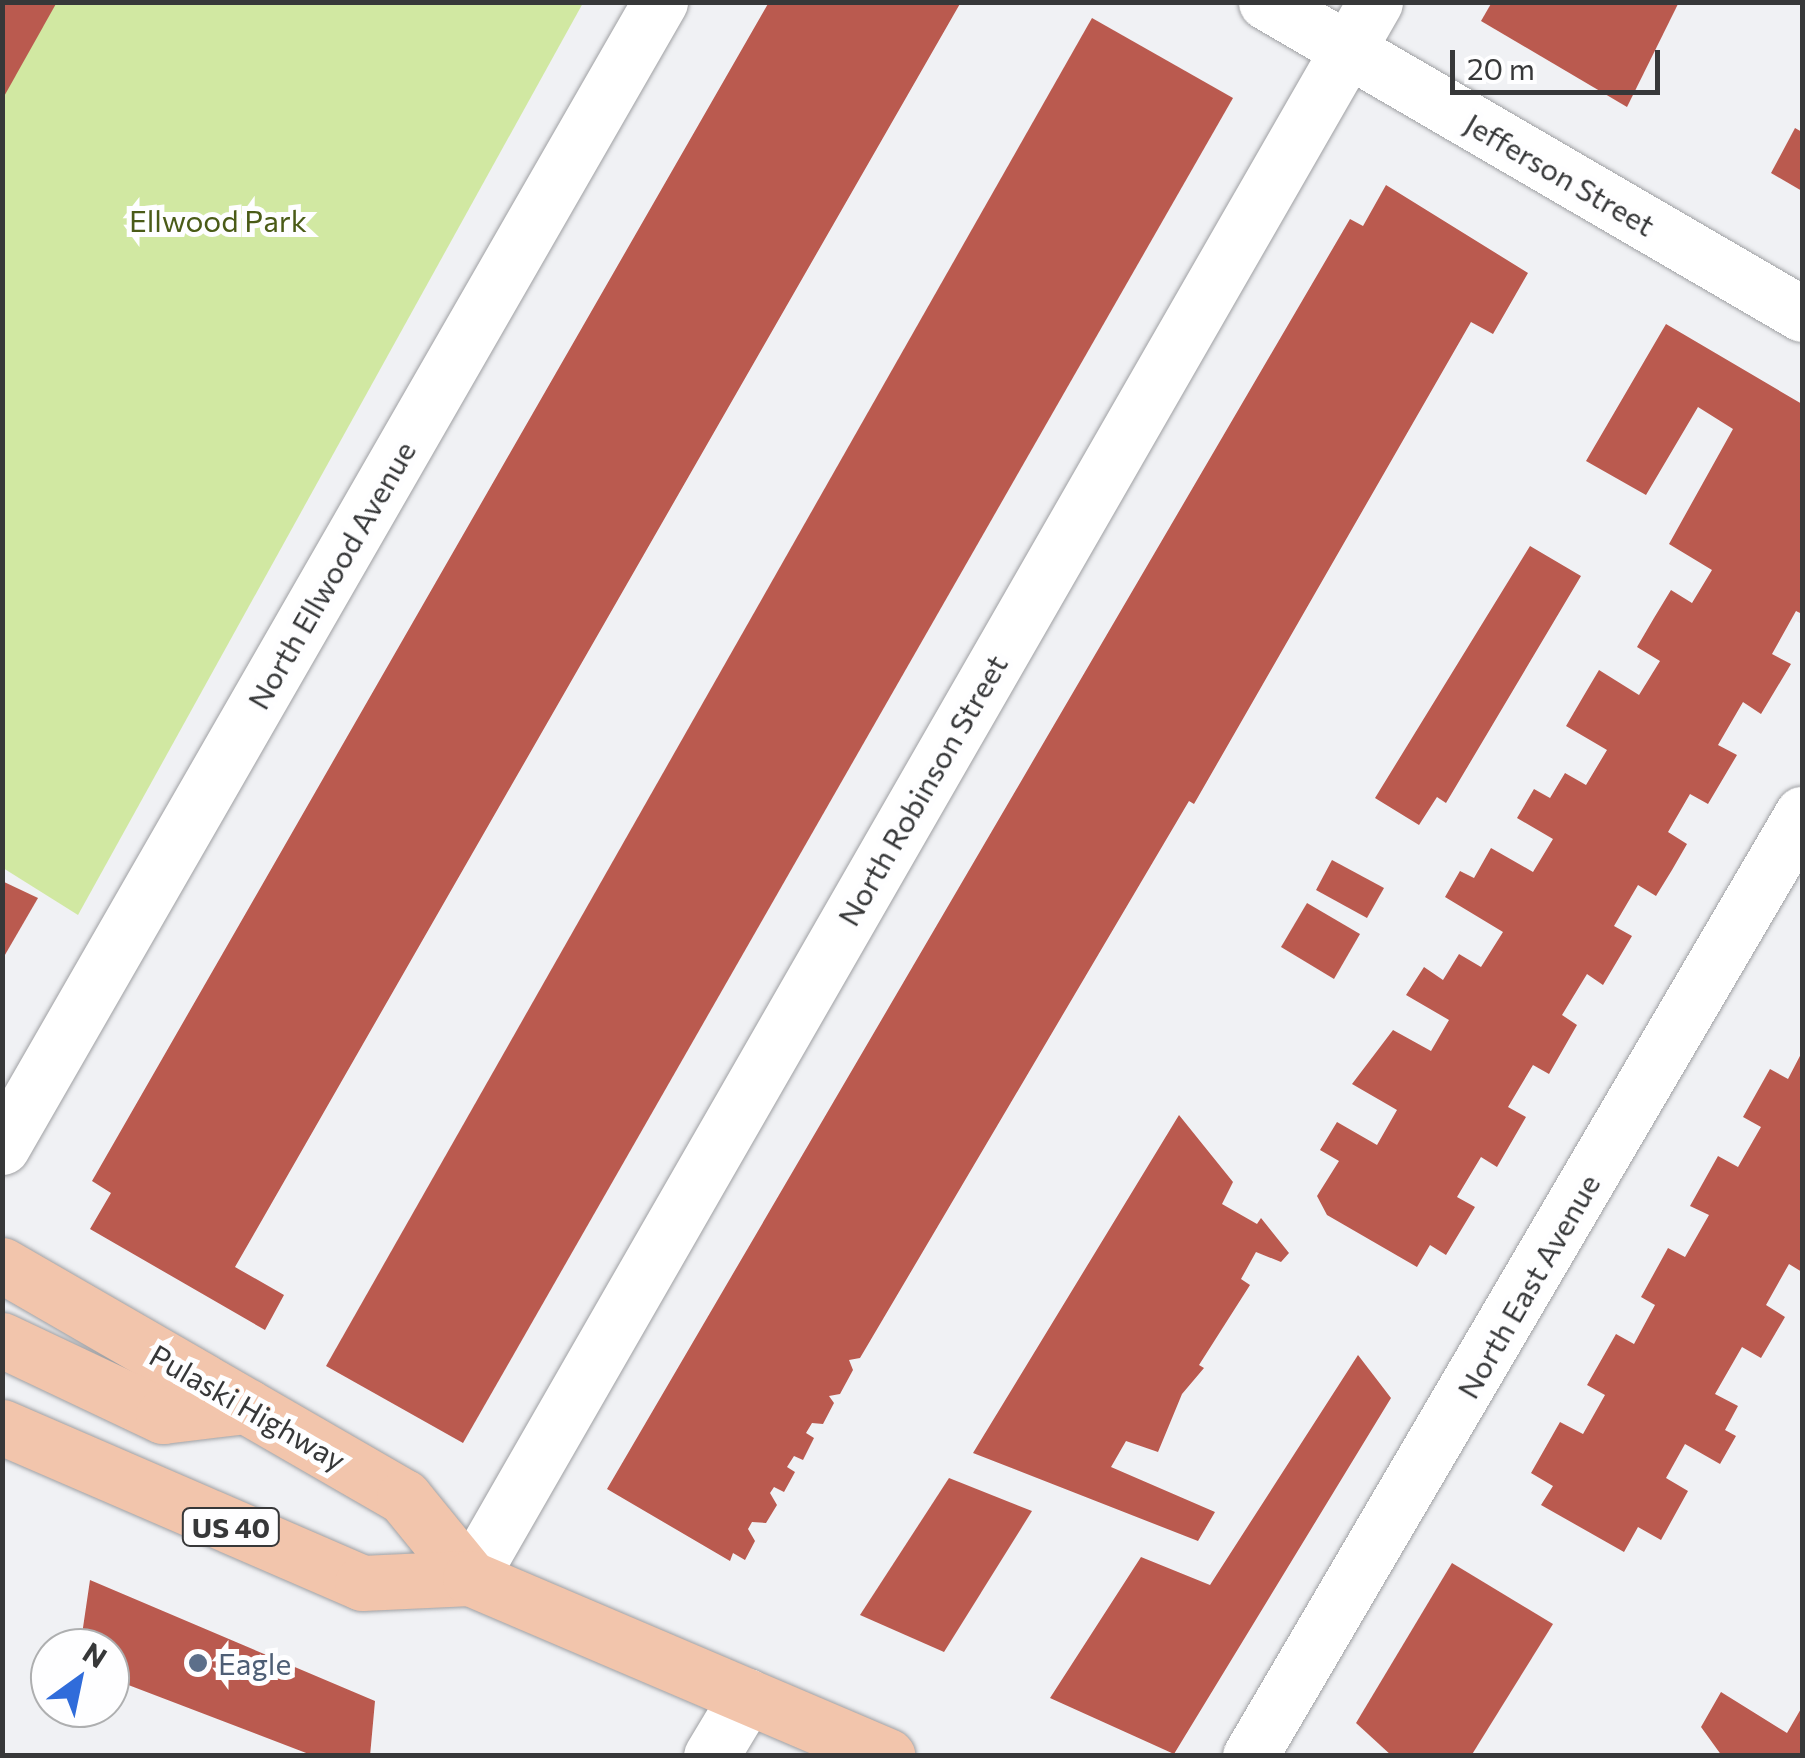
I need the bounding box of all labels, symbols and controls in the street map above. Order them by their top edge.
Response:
scale bar [1455,30,1665,92]
text: 20 m [1467,49,1535,86]
street label: Jefferson Street [1459,105,1661,243]
park label: Ellwood Park [129,202,307,238]
street label: North Ellwood Avenue [240,435,422,715]
street label: North Robinson Street [830,648,1014,932]
street label: North East Avenue [1449,1168,1607,1404]
street label: Pulaski Highway [144,1336,352,1478]
road number: US 40 [181,1504,281,1550]
north arrow [30,1628,130,1728]
text: N [77,1635,113,1674]
place label: Eagle [218,1645,291,1681]
marker: Eagle [187,1652,209,1674]

